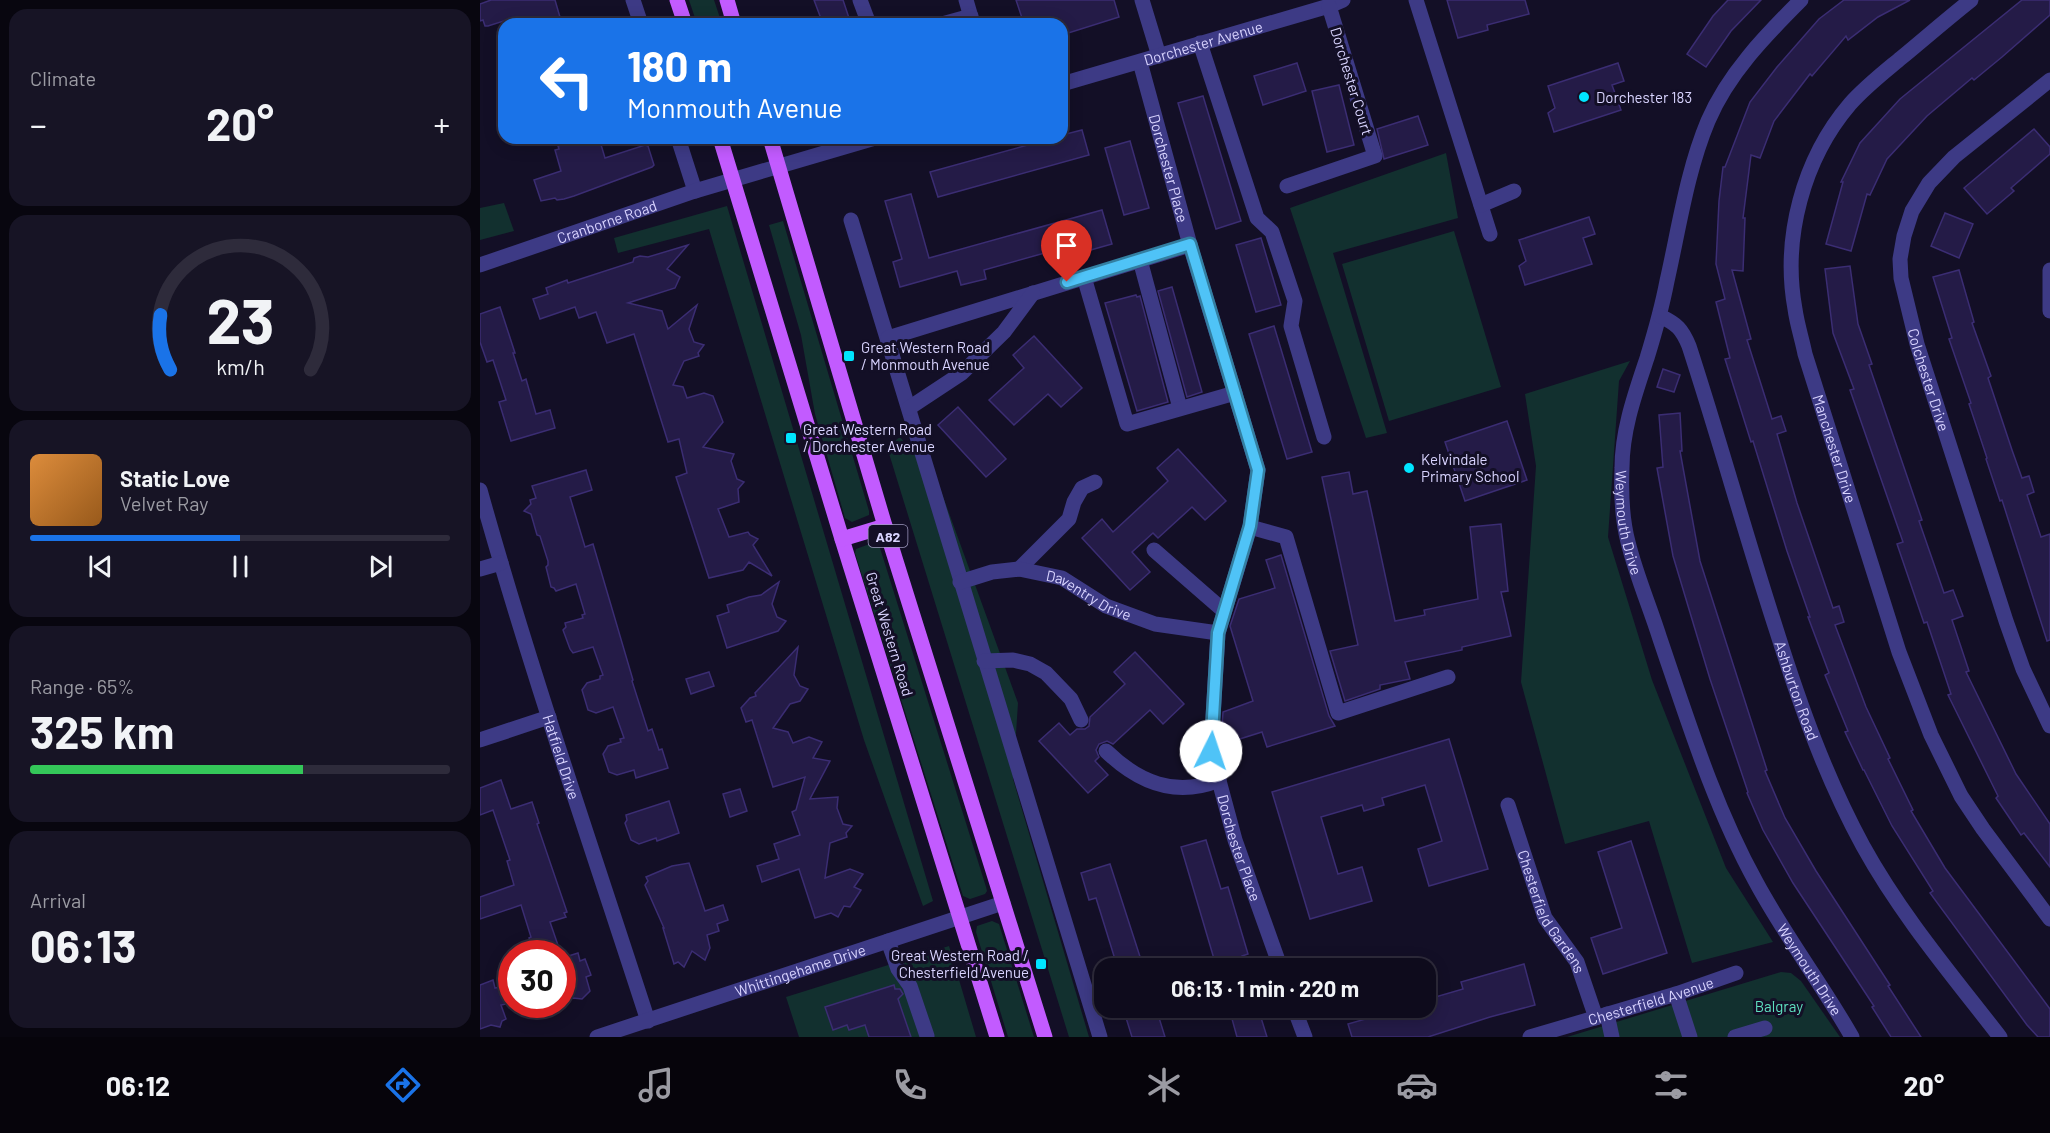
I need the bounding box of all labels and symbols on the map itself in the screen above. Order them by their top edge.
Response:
street label: Dorchester Avenue [1141,17,1265,69]
street label: Dorchester Court [1327,25,1377,137]
place label: Dorchester 183 [1596,88,1692,106]
marker: Dorchester 183 [1577,90,1591,104]
street label: Dorchester Place [1146,112,1192,224]
street label: Cranborne Road [554,196,659,247]
pin [1041,220,1092,282]
street label: Colchester Drive [1905,327,1953,433]
place label: Great Western Road / Monmouth Avenue [861,338,990,373]
marker: Great Western Road / Monmouth Avenue [842,349,856,363]
street label: Manchester Drive [1809,392,1860,505]
place label: Great Western Road / Dorchester Avenue [803,420,935,455]
marker: Great Western Road / Dorchester Avenue [784,431,798,445]
place label: Kelvindale Primary School [1421,450,1519,485]
marker: Kelvindale Primary School [1402,461,1416,475]
street label: Weymouth Drive [1613,470,1646,577]
road number: A82 [868,525,908,547]
street label: Daventry Drive [1045,566,1134,624]
street label: Great Western Road [863,570,917,698]
street label: Ashburton Road [1771,638,1823,743]
street label: Hatfield Drive [539,712,584,802]
position arrow [1179,719,1243,783]
street label: Dorchester Place [1214,792,1265,903]
street label: Chesterfield Gardens [1514,848,1589,975]
street label: Weymouth Drive [1774,920,1846,1019]
speed limit sign: 30 [498,940,576,1018]
street label: Whittingehame Drive [733,940,868,1000]
place label: Great Western Road / Chesterfield Avenue [891,946,1029,981]
marker: Great Western Road / Chesterfield Avenue [1034,957,1048,971]
street label: Chesterfield Avenue [1586,973,1716,1028]
park label: Balgray [1755,997,1803,1015]

